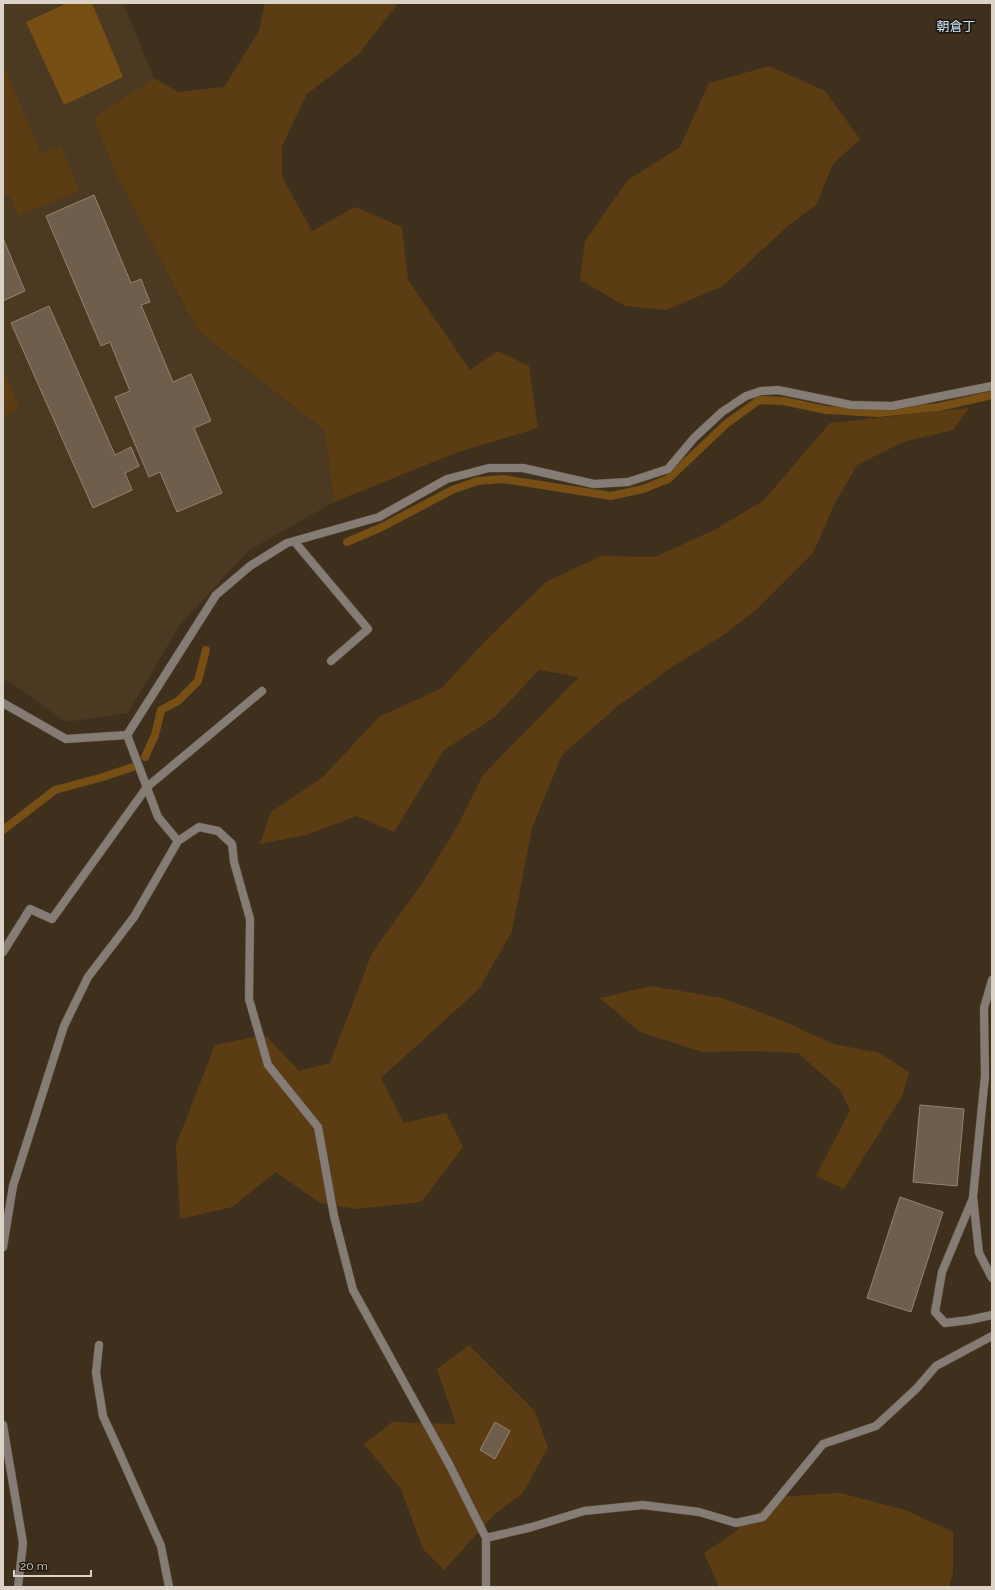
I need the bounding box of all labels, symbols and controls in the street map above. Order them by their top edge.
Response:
district label: 朝倉丁 [936,19,976,34]
scale bar [14,1552,91,1578]
text: 20 m [20,1559,48,1573]

